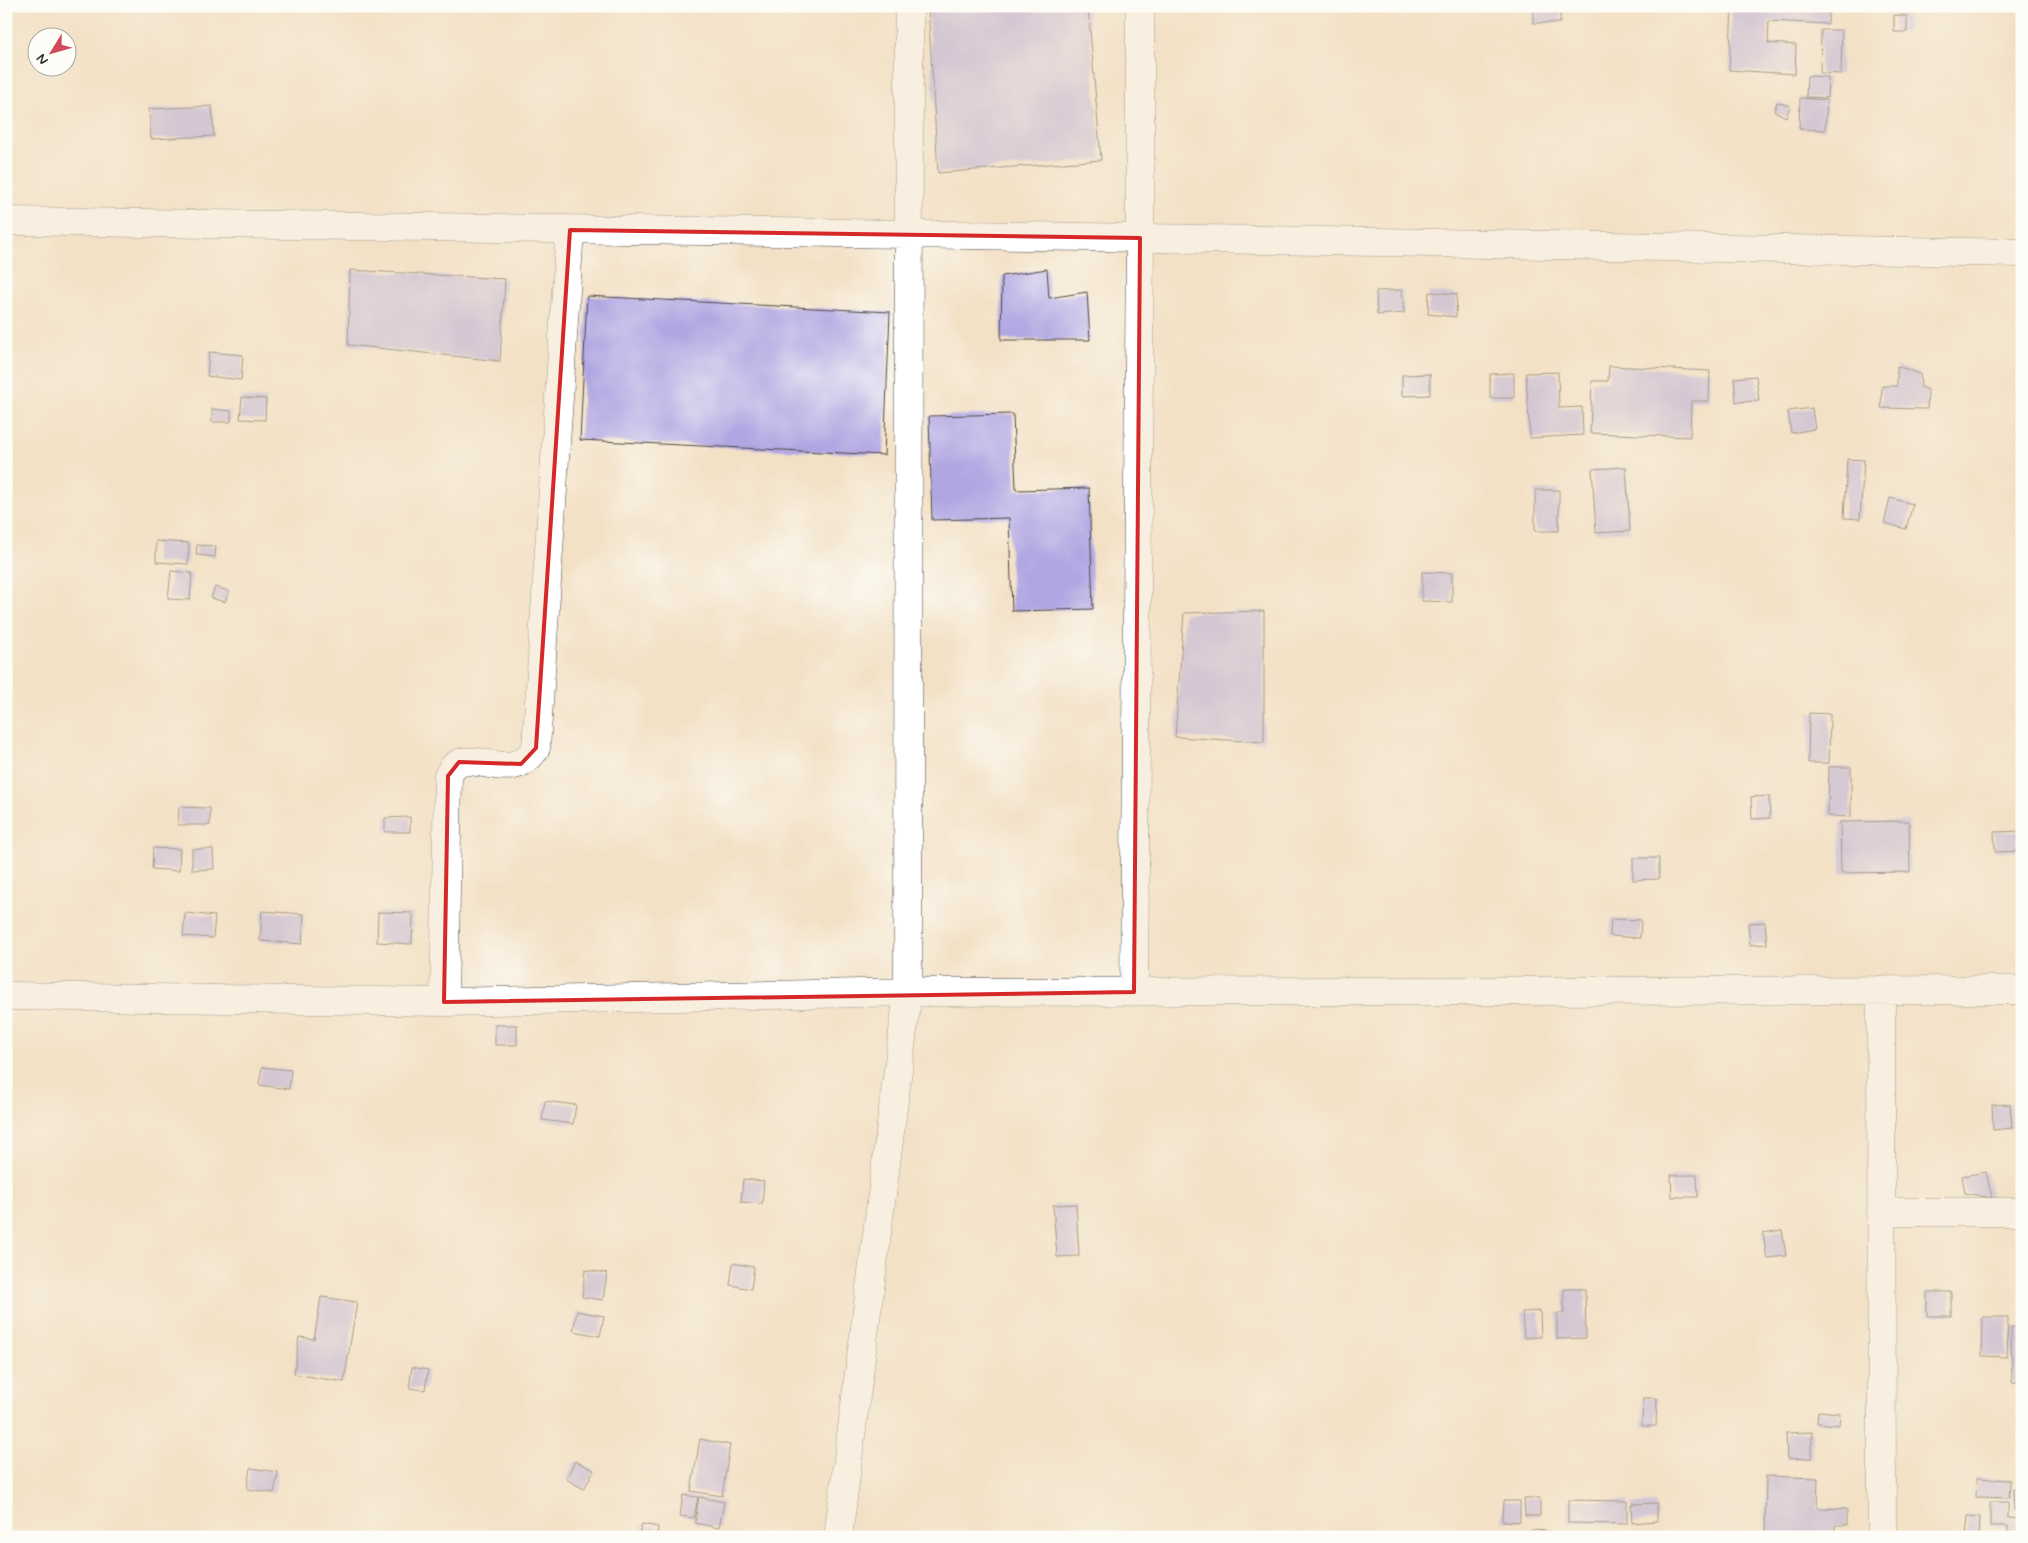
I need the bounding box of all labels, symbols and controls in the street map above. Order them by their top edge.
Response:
north arrow [28,28,78,78]
text: N [32,50,52,68]

